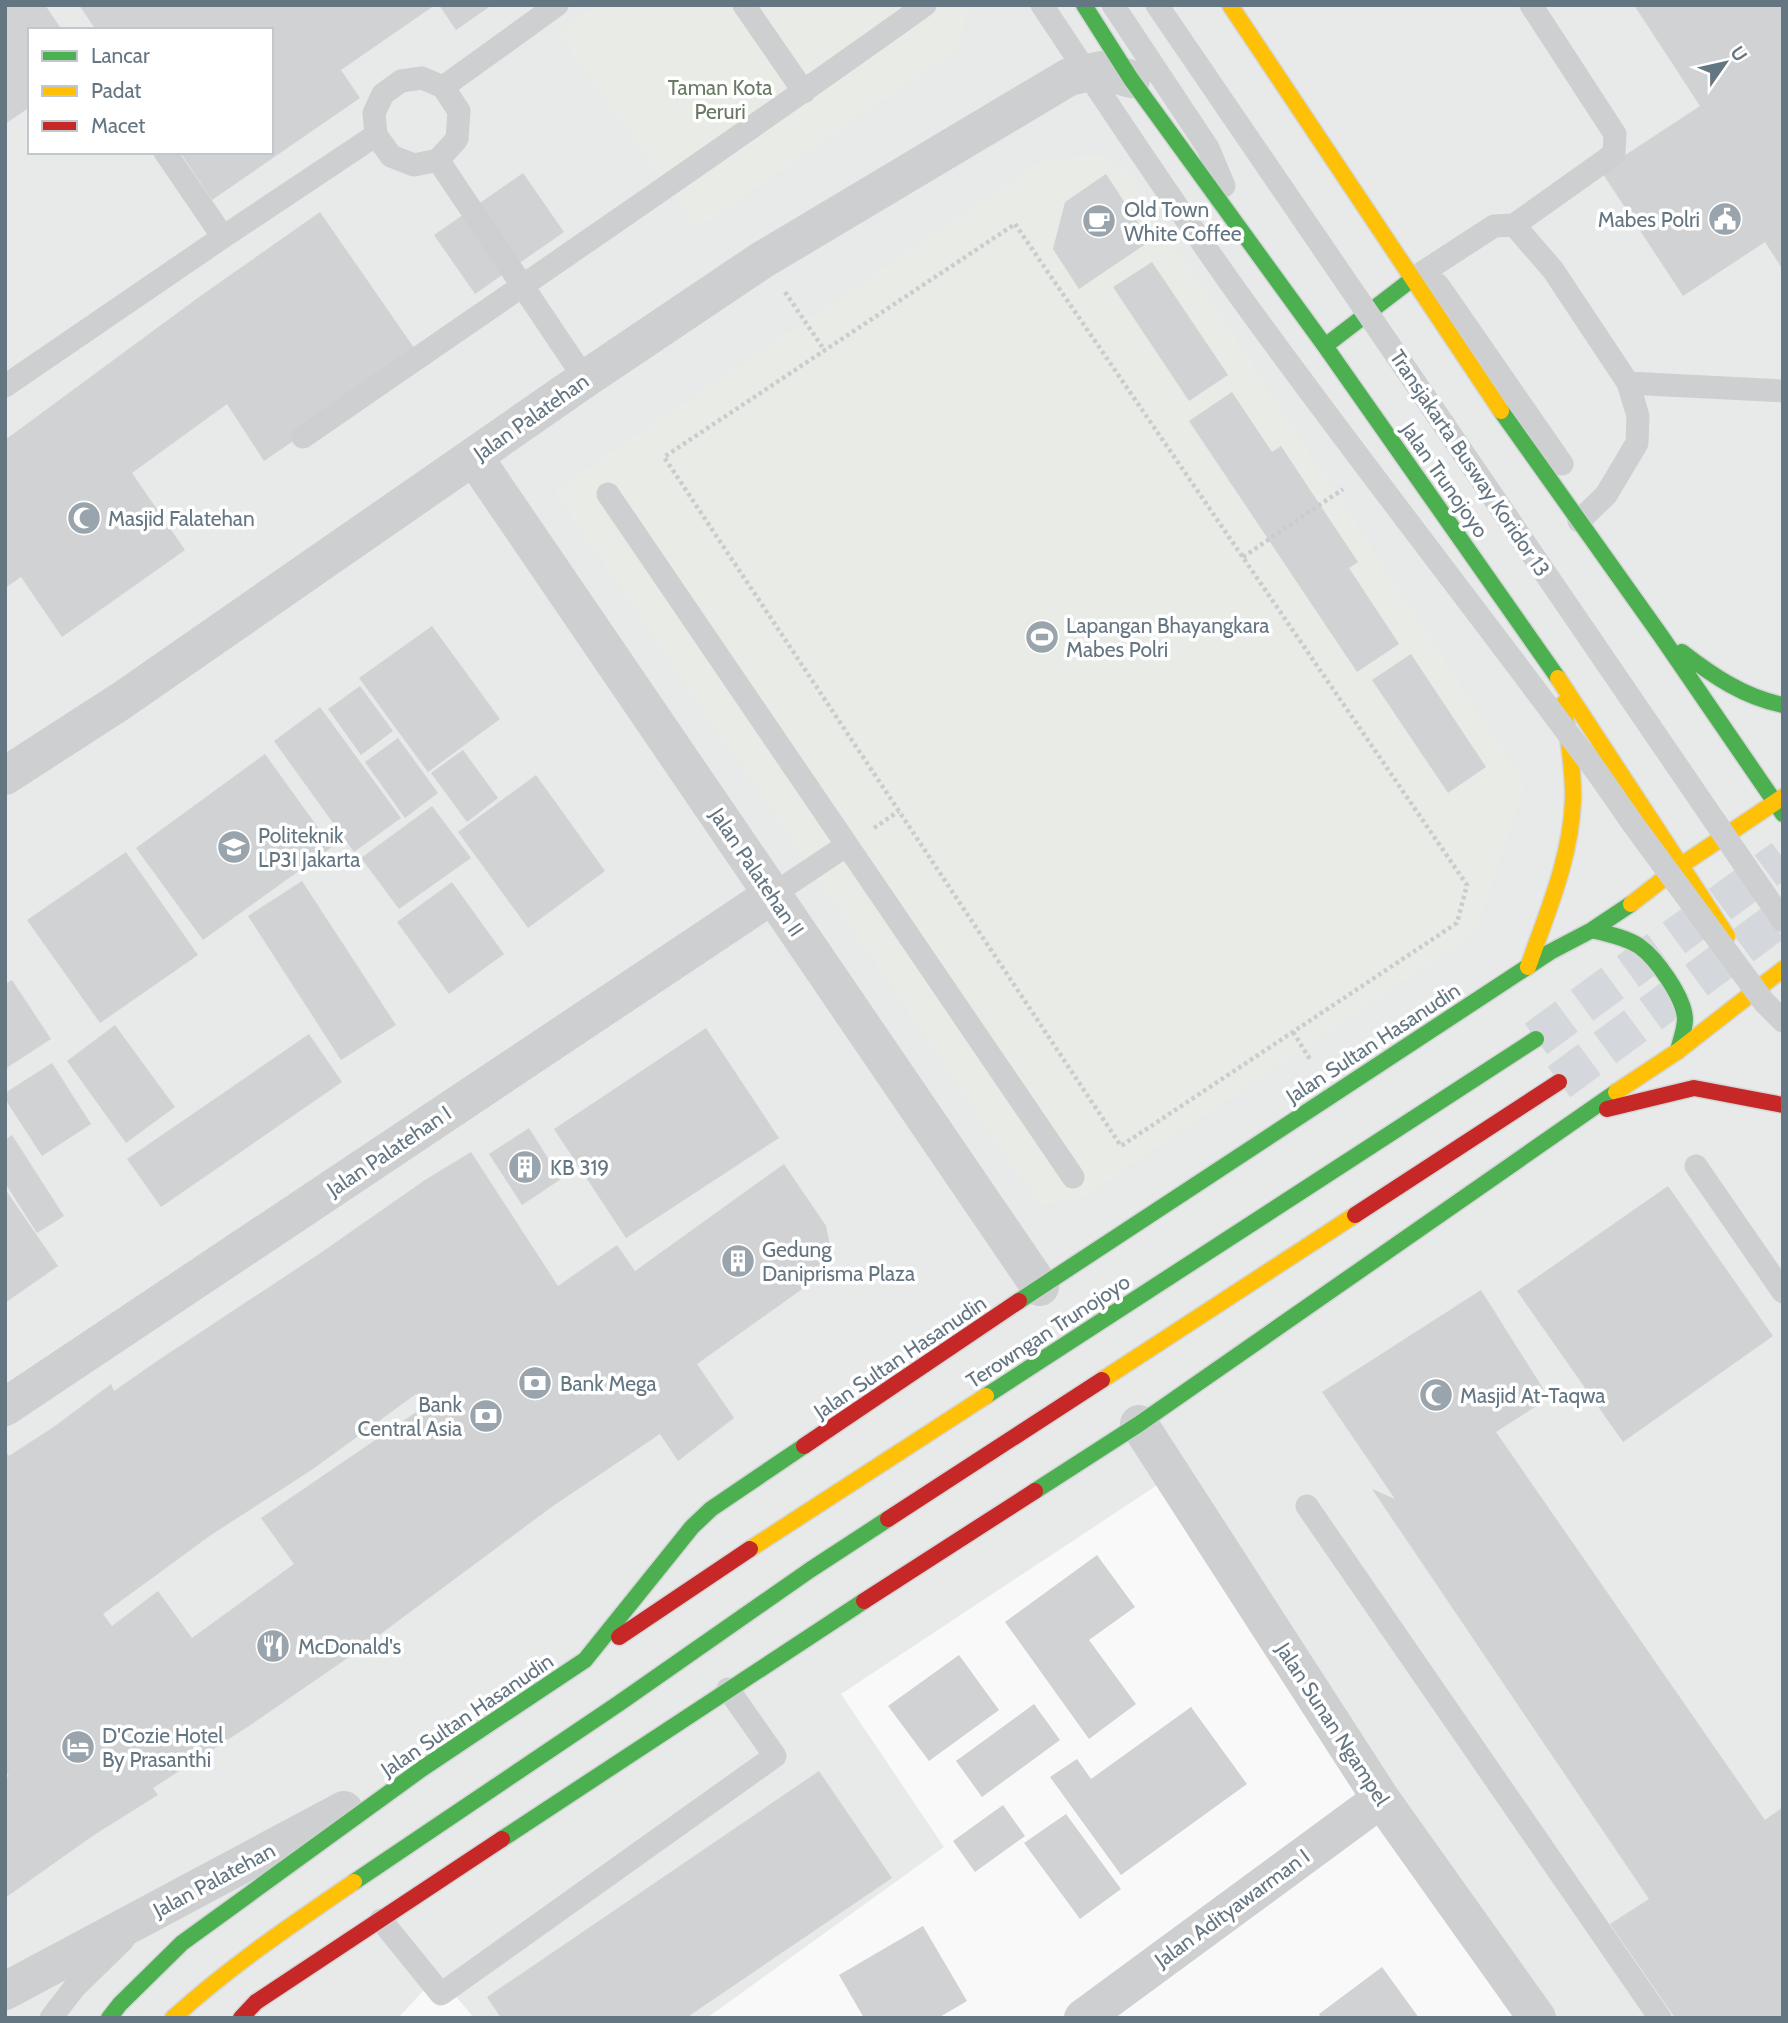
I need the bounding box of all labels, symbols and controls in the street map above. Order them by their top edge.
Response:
legend [28,28,273,154]
north arrow [1690,28,1760,98]
text: U [1725,42,1752,66]
text: Lancar [91,43,150,68]
park label: Taman Kota Peruri [668,75,772,124]
text: Padat [91,78,141,103]
text: Macet [91,113,145,138]
place label: Old Town White Coffee [1124,197,1242,246]
public building icon: Mabes Polri [1706,200,1744,238]
cafe icon: Old Town White Coffee [1080,202,1118,240]
place label: Mabes Polri [1598,207,1700,232]
street label: Transjakarta Busway Koridor 13 [1384,345,1555,581]
street label: Jalan Palatehan [468,368,593,466]
street label: Jalan Trunojoyo [1395,417,1494,543]
mosque icon: Masjid Falatehan [65,499,103,537]
place label: Masjid Falatehan [108,506,255,532]
place label: Lapangan Bhayangkara Mabes Polri [1066,613,1269,662]
sports icon: Lapangan Bhayangkara Mabes Polri [1023,618,1061,656]
street label: Jalan Palatehan II [704,802,809,941]
place label: Politeknik LP3I Jakarta [258,823,360,872]
school or university icon: Politeknik LP3I Jakarta [215,828,253,866]
street label: Jalan Sultan Hasanudin [1280,977,1465,1109]
street label: Jalan Palatehan I [321,1100,456,1202]
building icon: KB 319 [506,1148,544,1186]
place label: KB 319 [550,1155,609,1180]
place label: Gedung Daniprisma Plaza [762,1237,915,1286]
building icon: Gedung Daniprisma Plaza [719,1242,757,1280]
street label: Terowngan Trunojoyo [961,1269,1135,1394]
street label: Jalan Sultan Hasanudin [808,1290,991,1425]
bank icon: Bank Mega [516,1364,554,1402]
place label: Bank Mega [560,1371,657,1396]
mosque icon: Masjid At-Taqwa [1417,1376,1455,1414]
place label: Masjid At-Taqwa [1460,1383,1605,1409]
place label: Bank Central Asia [358,1392,463,1441]
bank icon: Bank Central Asia [467,1397,505,1435]
restaurant icon: McDonald's [254,1627,292,1665]
place label: McDonald's [298,1634,402,1659]
street label: Jalan Sunan Ngampel [1271,1637,1395,1810]
street label: Jalan Sultan Hasanudin [375,1648,558,1783]
place label: D'Cozie Hotel By Prasanthi [102,1723,223,1772]
hotel icon: D'Cozie Hotel By Prasanthi [59,1728,97,1766]
street label: Jalan Palatehan [148,1837,279,1923]
street label: Jalan Adityawarman I [1149,1843,1314,1973]

